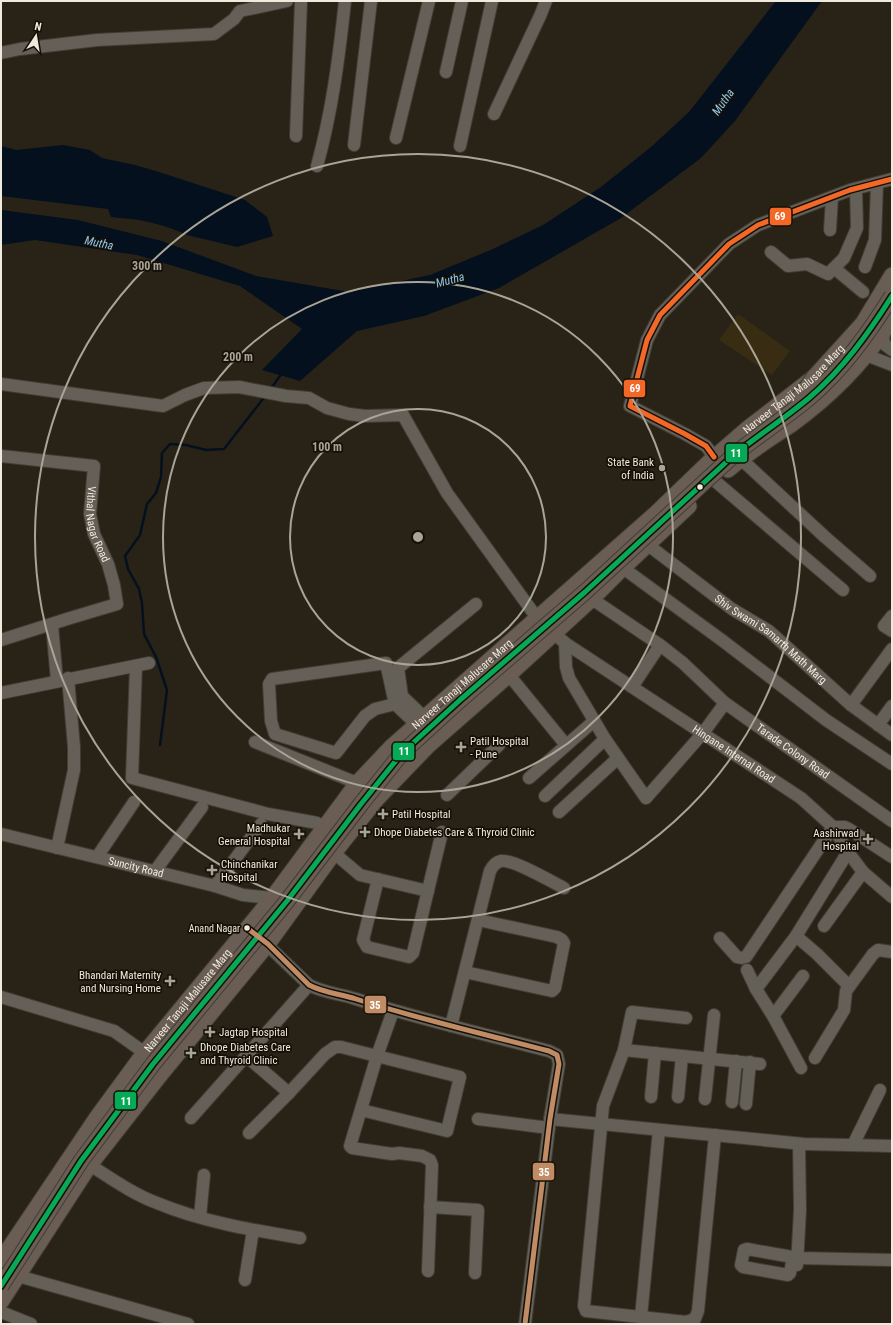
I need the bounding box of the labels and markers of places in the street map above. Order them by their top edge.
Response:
place label: State Bank of India [607,456,654,482]
marker: State Bank of India [657,463,667,473]
unlabelled marker [695,482,705,492]
centre of rings [411,530,425,544]
place label: Patil Hospital - Pune [470,735,529,761]
marker: Patil Hospital - Pune [455,741,467,753]
marker: Patil Hospital [377,808,389,820]
place label: Patil Hospital [392,808,451,821]
place label: Madhukar General Hospital [218,822,291,848]
marker: Dhope Diabetes Care & Thyroid Clinic [359,826,371,838]
place label: Dhope Diabetes Care & Thyroid Clinic [374,826,535,839]
place label: Aashirwad Hospital [813,827,859,853]
marker: Madhukar General Hospital [293,828,305,840]
marker: Aashirwad Hospital [862,833,874,845]
place label: Chinchanikar Hospital [221,858,278,884]
marker: Chinchanikar Hospital [206,864,218,876]
place label: Anand Nagar [189,923,240,934]
marker: Anand Nagar [242,923,252,933]
place label: Bhandari Maternity and Nursing Home [79,969,161,995]
marker: Bhandari Maternity and Nursing Home [164,975,176,987]
marker: Jagtap Hospital [204,1026,216,1038]
place label: Jagtap Hospital [219,1026,288,1039]
place label: Dhope Diabetes Care and Thyroid Clinic [200,1041,291,1067]
marker: Dhope Diabetes Care and Thyroid Clinic [185,1047,197,1059]

